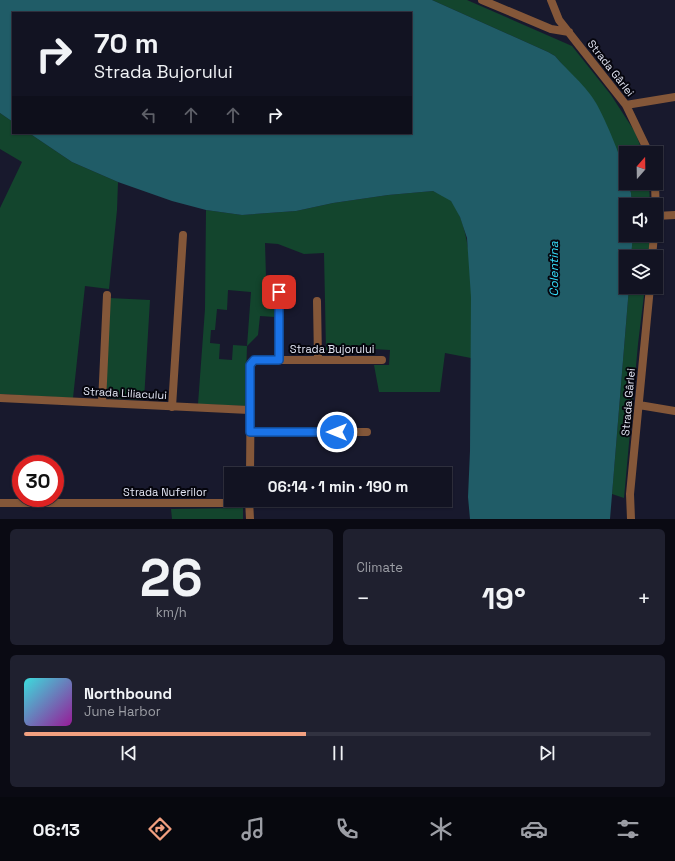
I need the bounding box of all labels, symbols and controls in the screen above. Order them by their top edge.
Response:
text: 70 m [94,25,159,61]
icon: right [28,28,80,80]
street label: Strada Gârlei [585,37,638,99]
text: Strada Bujorului [94,60,233,83]
icon: left [138,104,160,126]
icon: ahead [180,104,202,126]
icon: ahead [222,104,244,126]
icon: right [264,104,286,126]
north arrow [619,146,663,190]
map controls [619,146,663,294]
button: sound [619,198,663,242]
water label: Colentina [546,241,562,297]
button: layers [619,250,663,294]
pin [262,275,296,309]
icon: arrive [268,281,290,303]
street label: Strada Bujorului [290,342,375,356]
street label: Strada Gârlei [618,367,638,436]
street label: Strada Liliacului [83,384,168,402]
position arrow [316,411,358,453]
speed limit sign: 30 [12,455,64,507]
text: 06:14 · 1 min · 190 m [268,477,408,496]
street label: Strada Nuferilor [123,485,207,499]
text: 26 [140,545,203,611]
text: Climate [357,559,403,576]
text: 19° [482,579,526,618]
text: − [357,584,370,612]
text: + [637,584,651,612]
text: km/h [156,604,187,621]
text: Northbound [84,684,172,703]
text: June Harbor [84,703,161,720]
icon: previous [118,742,140,764]
icon: pause [327,742,349,764]
icon: next [536,742,558,764]
icon: directions [146,815,174,843]
icon: music [239,815,267,843]
icon: phone [333,815,361,843]
icon: climate [427,815,455,843]
icon: car [520,815,548,843]
icon: filters [614,815,642,843]
text: 06:13 [33,818,80,841]

